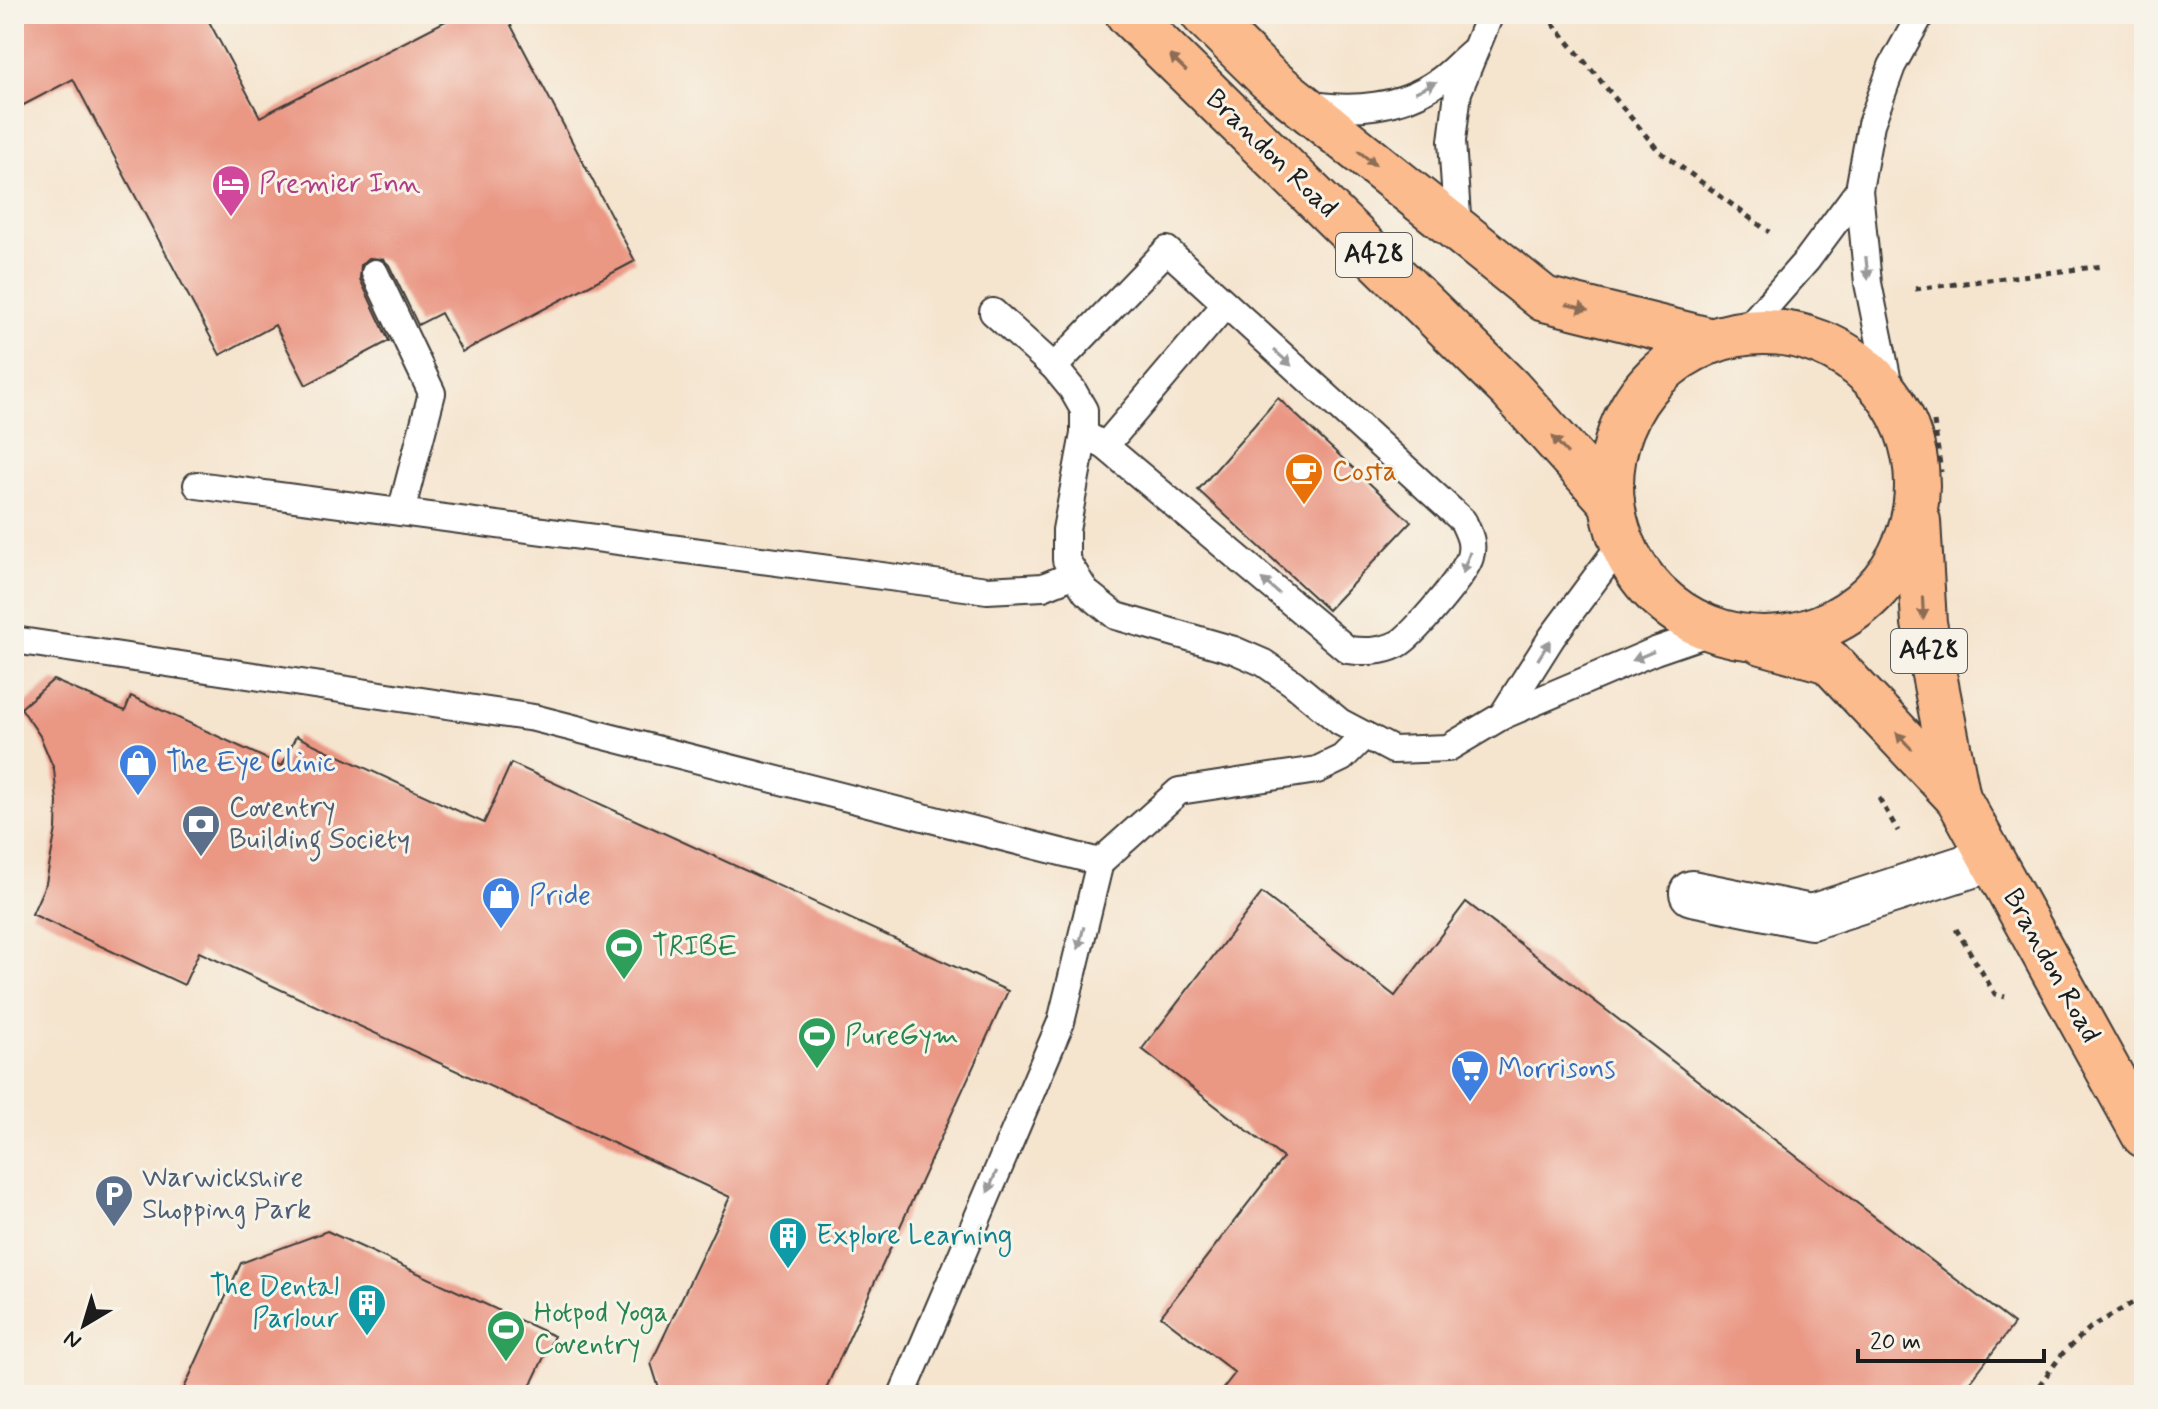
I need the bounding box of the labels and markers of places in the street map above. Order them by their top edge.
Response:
hotel icon: Premier Inn [210,163,252,218]
place label: Premier Inn [259,166,420,203]
cafe icon: Costa [1283,451,1325,506]
place label: Costa [1332,454,1397,491]
shop icon: The Eye Clinic [117,742,159,797]
place label: The Eye Clinic [166,745,336,782]
place label: Coventry Building Society [229,790,410,862]
bank icon: Coventry Building Society [180,803,222,858]
shop icon: Pride [480,875,522,930]
place label: Pride [529,878,591,915]
sports icon: TRIBE [603,926,645,981]
place label: TRIBE [652,929,737,966]
sports icon: PureGym [796,1015,838,1070]
place label: PureGym [845,1018,959,1055]
supermarket icon: Morrisons [1449,1048,1491,1103]
place label: Morrisons [1498,1051,1616,1088]
place label: Warwickshire Shopping Park [142,1160,311,1229]
parking icon: Warwickshire Shopping Park [93,1173,135,1228]
building icon: Explore Learning [767,1215,809,1270]
place label: Explore Learning [816,1218,1012,1257]
place label: The Dental Parlour [210,1269,339,1338]
building icon: The Dental Parlour [346,1282,388,1337]
place label: Hotpod Yoga Coventry [534,1295,668,1364]
sports icon: Hotpod Yoga Coventry [485,1308,527,1363]

